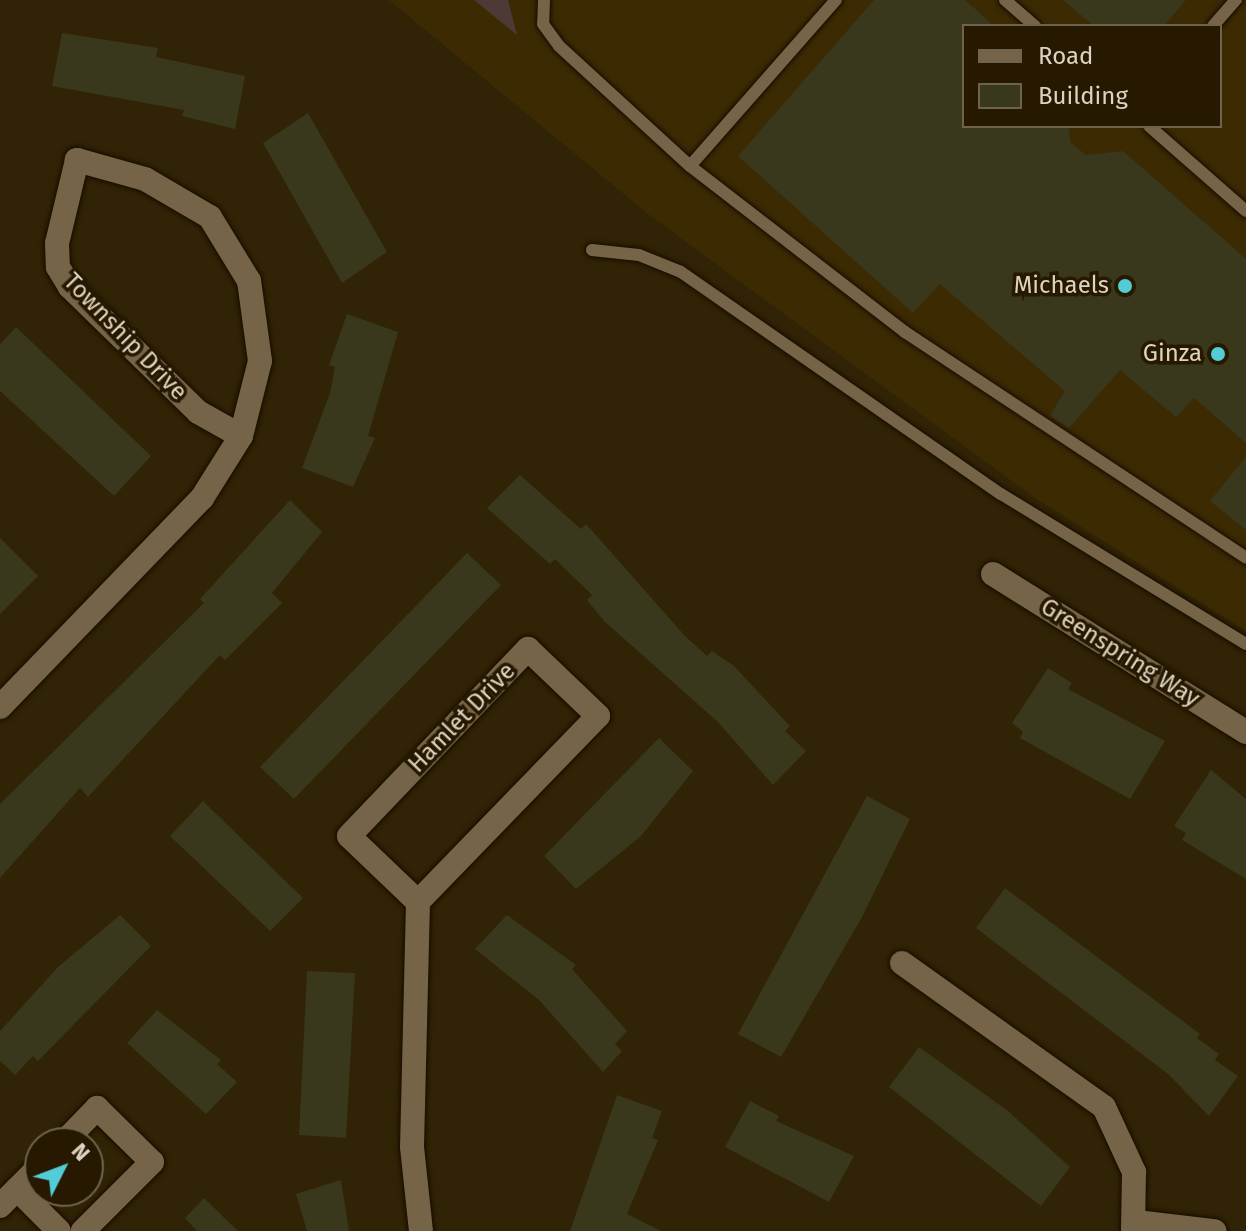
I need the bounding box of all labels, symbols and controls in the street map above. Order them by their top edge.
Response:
legend [962,24,1222,128]
text: Road [1038,42,1093,70]
text: Building [1038,82,1128,110]
street label: Township Drive [57,268,193,406]
place label: Michaels [1014,272,1109,300]
marker: Michaels [1116,277,1134,295]
place label: Ginza [1143,340,1202,368]
marker: Ginza [1209,345,1227,363]
street label: Greenspring Way [1035,593,1205,713]
street label: Hamlet Drive [403,657,521,779]
north arrow [24,1127,104,1207]
text: N [66,1137,96,1166]

